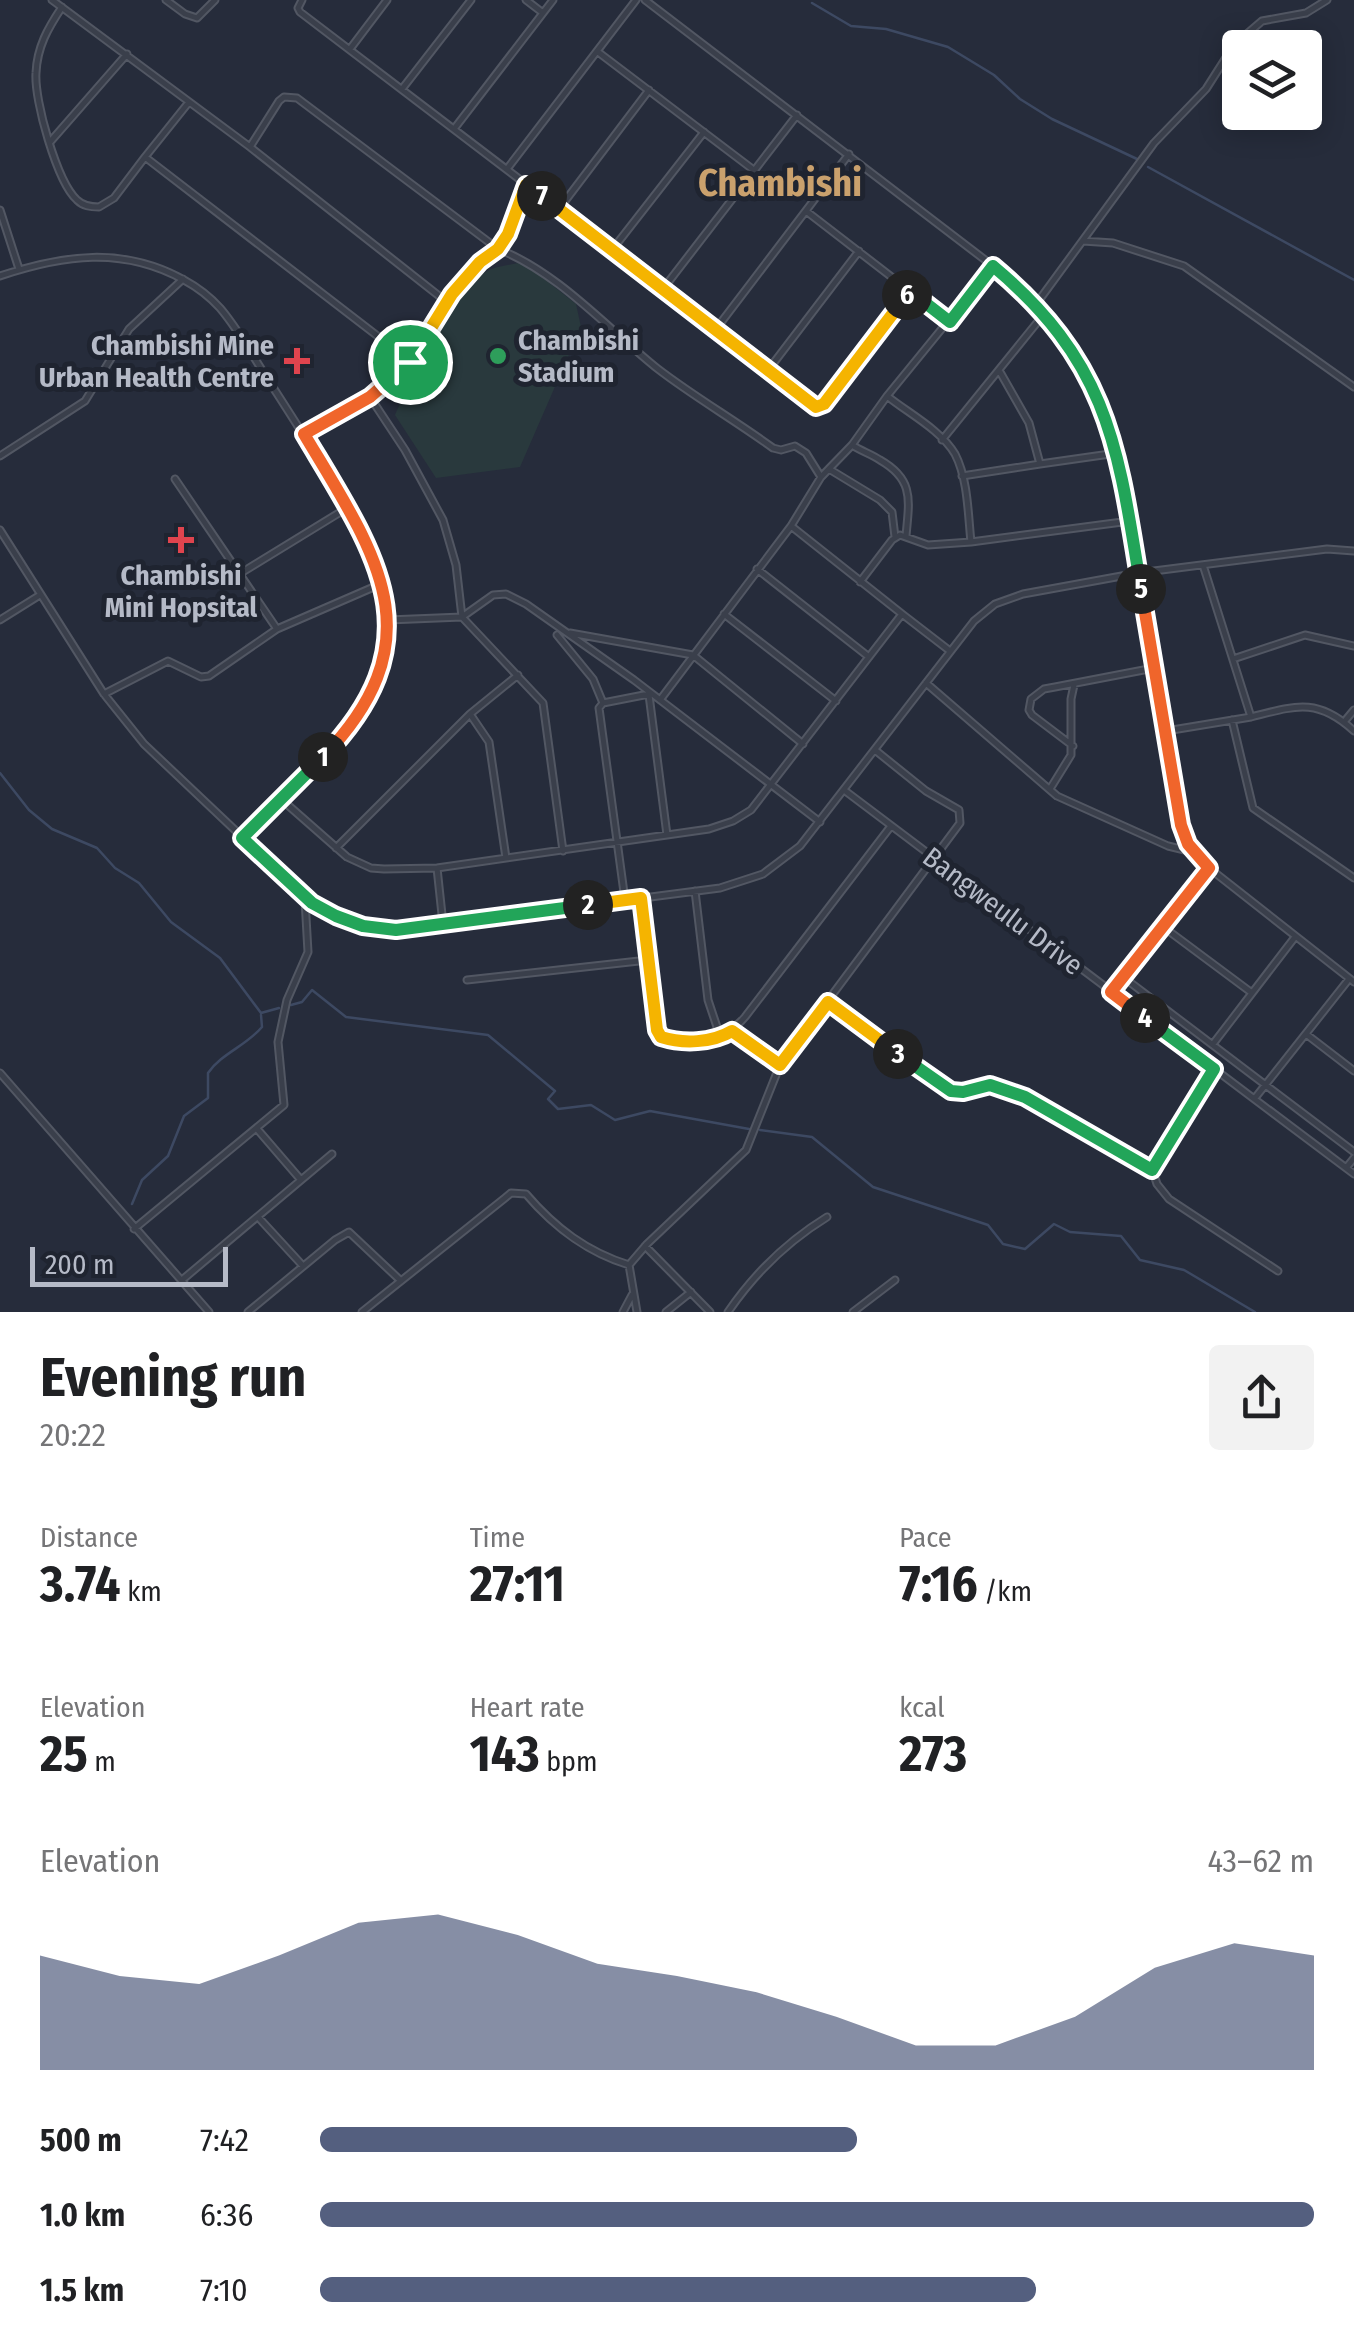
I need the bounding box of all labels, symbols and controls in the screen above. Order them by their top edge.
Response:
map controls [1222,30,1322,130]
button: layers [1222,30,1322,130]
district label: Chambishi [698,160,862,206]
pin: 7 [517,171,567,221]
text: 7 [536,179,548,212]
pin: 6 [882,270,932,320]
text: 6 [900,278,914,311]
pin [368,320,453,405]
place label: Chambishi Stadium [518,324,639,389]
place label: Chambishi Mine Urban Health Centre [39,329,274,394]
icon: arrive [383,335,438,390]
marker: Chambishi Stadium [487,345,509,367]
marker: Chambishi Mine Urban Health Centre [284,348,310,374]
marker: Chambishi Mini Hopsital [168,527,194,553]
place label: Chambishi Mini Hopsital [105,559,258,624]
pin: 5 [1116,564,1166,614]
text: 5 [1134,572,1148,605]
pin: 1 [298,732,348,782]
text: 1 [317,740,329,773]
street label: Bangweulu Drive [917,840,1089,982]
pin: 2 [563,880,613,930]
text: 2 [582,888,594,921]
pin: 4 [1120,993,1170,1043]
text: 4 [1138,1001,1152,1034]
pin: 3 [873,1029,923,1079]
text: 3 [891,1037,905,1070]
scale bar [30,1242,228,1286]
text: 200 m [45,1248,115,1281]
text: Evening run [40,1345,306,1411]
button: share [1209,1345,1314,1450]
text: 20:22 [40,1416,106,1454]
text: Distance [40,1521,138,1554]
text: Time [470,1521,525,1554]
text: Pace [899,1521,952,1554]
text: 3.74 [40,1554,121,1614]
text: 27:11 [470,1554,565,1614]
text: 7:16 [899,1554,978,1614]
text: km [121,1575,162,1608]
text: /km [978,1575,1032,1608]
text: Elevation [40,1691,145,1724]
text: Heart rate [470,1691,585,1724]
text: kcal [899,1691,945,1724]
text: 25 [40,1724,88,1784]
text: 143 [470,1724,540,1784]
text: 273 [899,1724,967,1784]
text: m [88,1745,116,1778]
text: bpm [540,1745,598,1778]
text: Elevation [40,1842,160,1880]
text: 43–62 m [1208,1842,1314,1880]
text: 500 m [40,2121,122,2159]
text: 7:42 [200,2121,249,2159]
text: 1.0 km [40,2196,125,2234]
text: 6:36 [200,2196,253,2234]
text: 1.5 km [40,2271,124,2309]
text: 7:10 [200,2271,248,2309]

